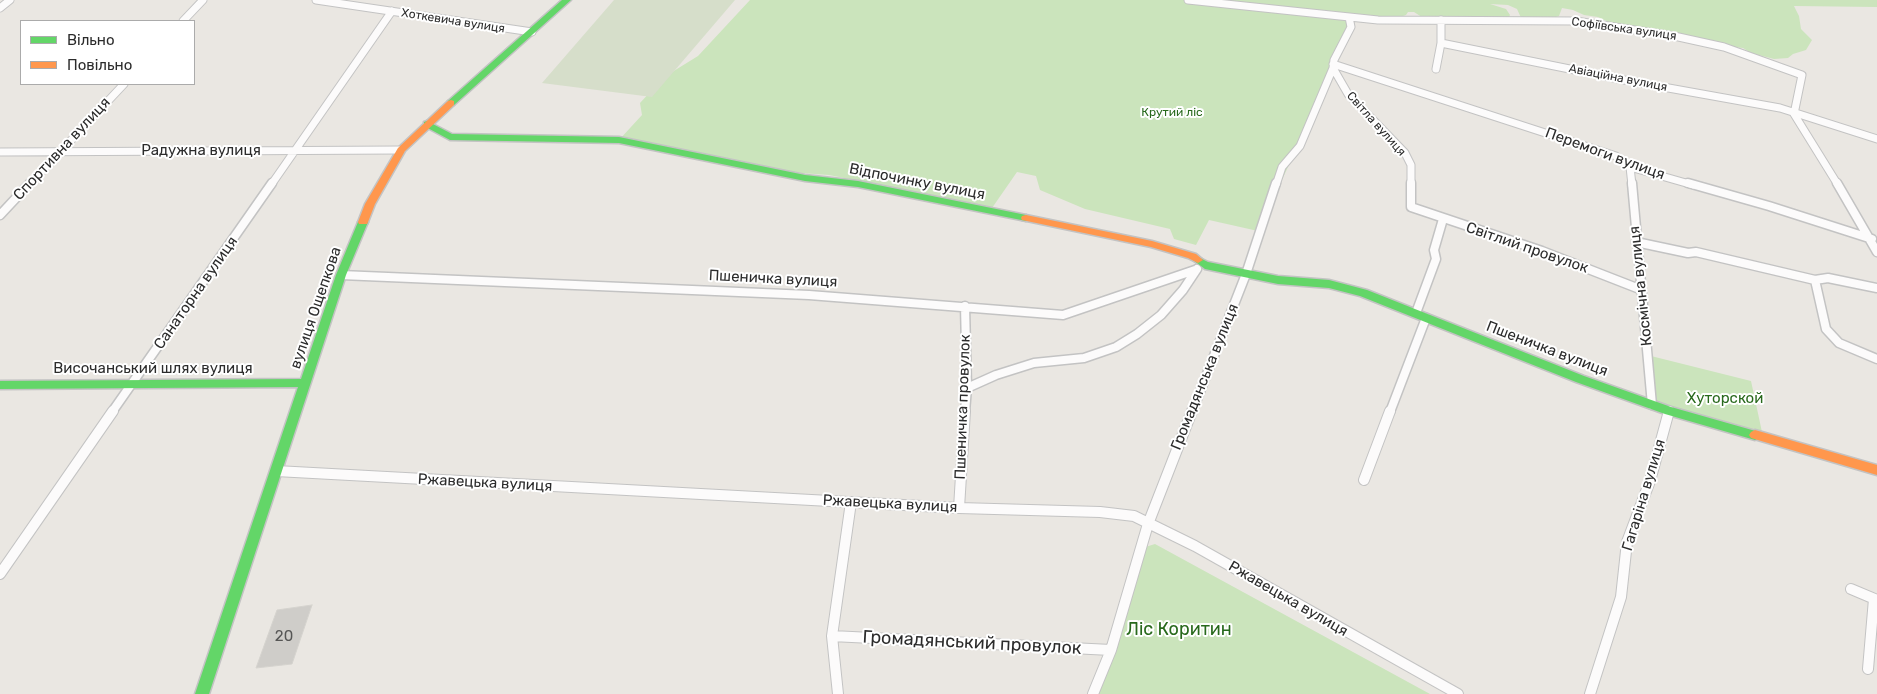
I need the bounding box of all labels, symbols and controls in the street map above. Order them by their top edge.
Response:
street label: Хоткевича вулиця [400,6,506,36]
street label: Софіївська вулиця [1571,15,1677,43]
legend [20,20,195,85]
text: Вільно [67,31,115,49]
text: Повільно [67,56,132,74]
street label: Авіаційна вулиця [1568,61,1668,95]
street label: Світла вулиця [1343,89,1409,159]
street label: Спортивна вулиця [10,94,114,204]
park label: Крутий ліс [1141,106,1203,120]
street label: Перемоги вулиця [1543,124,1667,184]
street label: Радужна вулиця [141,142,261,160]
street label: Відпочинку вулиця [848,160,986,204]
street label: Світлий провулок [1463,219,1591,277]
street label: Космічна вулиця [1626,225,1656,347]
street label: Санаторна вулиця [150,233,242,353]
street label: вулиця Ощепкова [287,245,345,371]
street label: Пшеничка вулиця [708,267,838,291]
street label: Громадянська вулиця [1167,301,1243,453]
street label: Пшеничка вулиця [1484,318,1610,380]
street label: Пшеничка провулок [951,334,975,480]
street label: Височанський шлях вулиця [53,360,253,378]
park label: Хуторской [1687,390,1763,408]
street label: Гагаріна вулиця [1618,437,1670,553]
street label: Ржавецька вулиця [417,470,553,496]
street label: Ржавецька вулиця [822,491,958,517]
street label: Ржавецька вулиця [1225,557,1351,641]
park label: Ліс Коритин [1126,619,1232,641]
street label: Громадянський провулок [862,626,1082,660]
house number: 20 [275,628,293,646]

